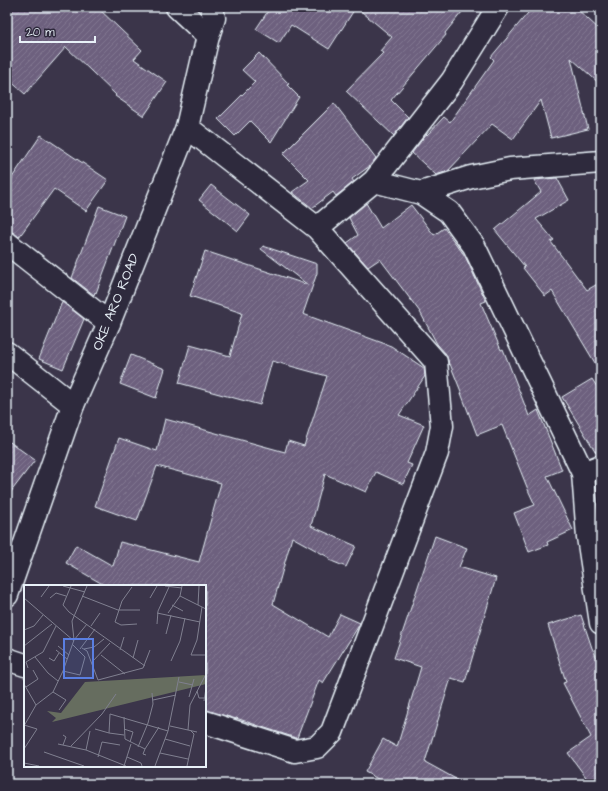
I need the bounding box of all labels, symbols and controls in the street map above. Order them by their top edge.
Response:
scale bar [20,18,95,44]
text: 20 m [26,24,55,41]
street label: OKE ARO ROAD [87,250,145,354]
inset map [24,585,206,767]

